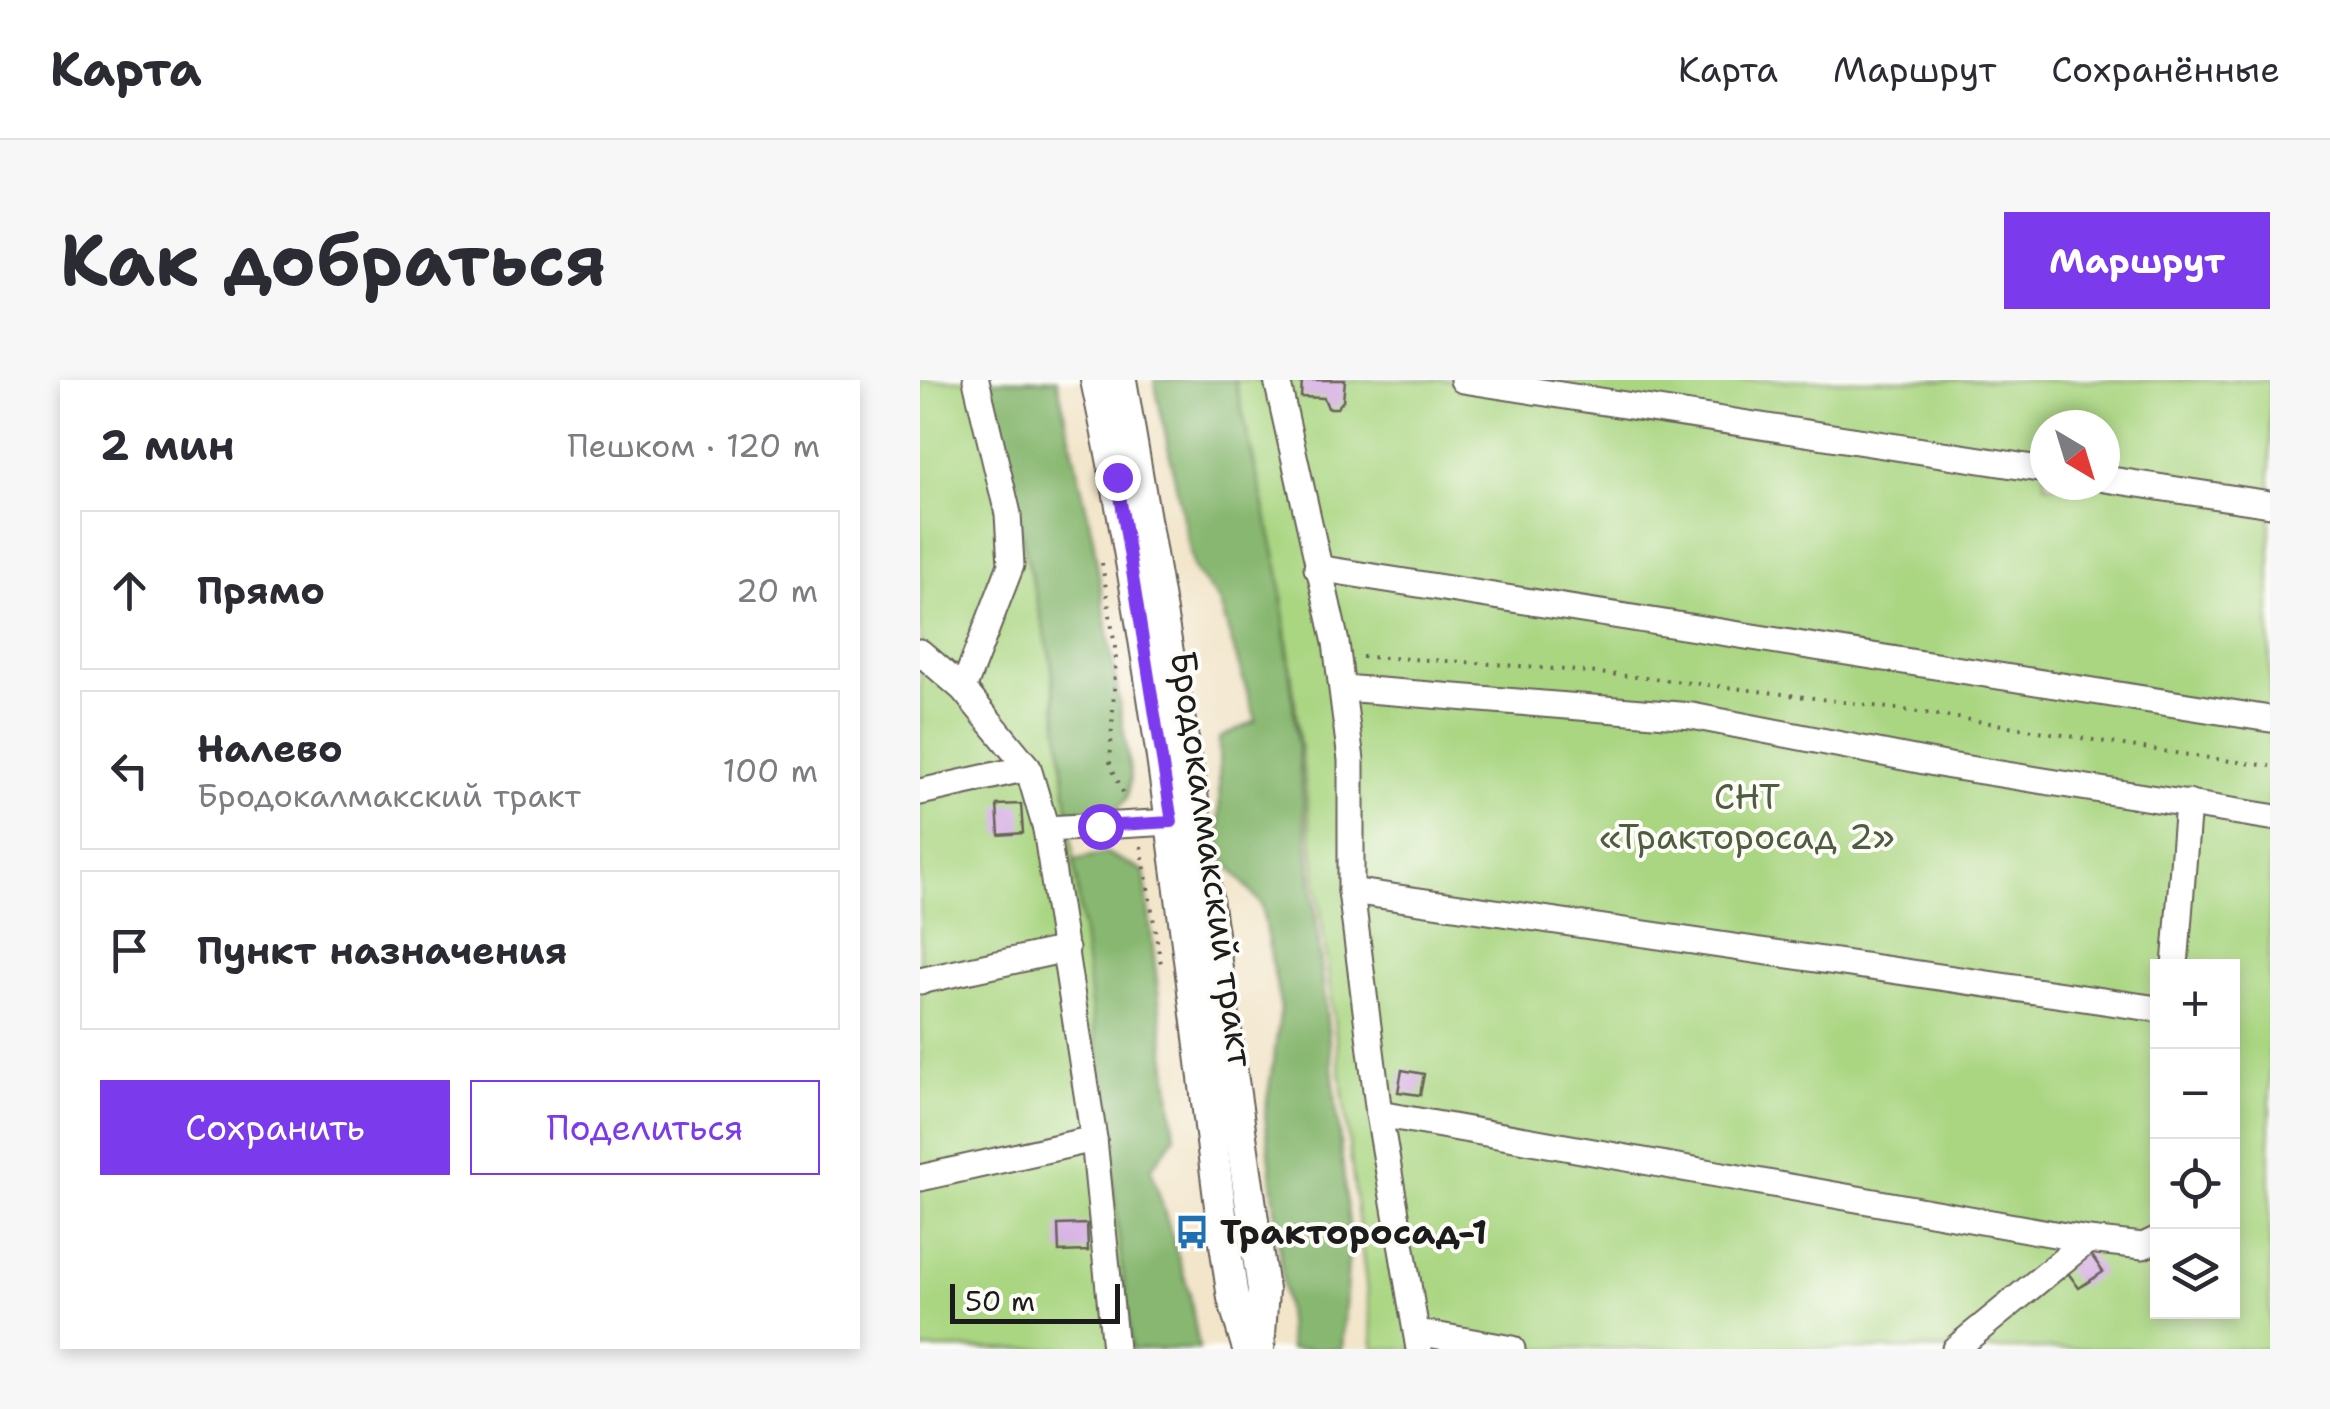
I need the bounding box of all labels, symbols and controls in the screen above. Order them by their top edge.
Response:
text: Карта [50,37,202,101]
text: Карта [1678,46,1778,93]
text: Маршрут [1833,46,1996,93]
text: Сохранённые [2051,46,2280,93]
button: Маршрут [2004,212,2270,309]
text: Как добраться [60,214,606,307]
north arrow [2030,410,2120,500]
text: 2 мин [100,417,235,473]
text: Пешком · 120 m [568,424,820,467]
route end [1095,455,1141,501]
icon: ahead [102,563,157,618]
text: Прямо [197,565,325,616]
text: 20 m [736,569,818,612]
street label: Бродокалмакский тракт [1160,648,1265,1070]
text: Налево [197,723,343,774]
icon: left [102,743,157,798]
text: 100 m [722,749,818,792]
park label: СНТ «Тракторосад 2» [1599,773,1895,860]
text: Бродокалмакский тракт [197,774,581,817]
route start [1078,804,1124,850]
icon: arrive [102,923,157,978]
text: Пункт назначения [197,925,567,976]
map controls [2150,959,2240,1319]
button: + [2150,959,2240,1049]
button: − [2150,1049,2240,1139]
button: Сохранить [100,1080,450,1175]
button: Поделиться [470,1080,820,1175]
button: locate [2150,1139,2240,1229]
place label: Тракторосад-1 [1220,1208,1487,1255]
bus stop icon: Тракторосад-1 [1173,1213,1211,1251]
button: layers [2150,1229,2240,1319]
scale bar [950,1279,1120,1324]
text: 50 m [965,1282,1035,1320]

